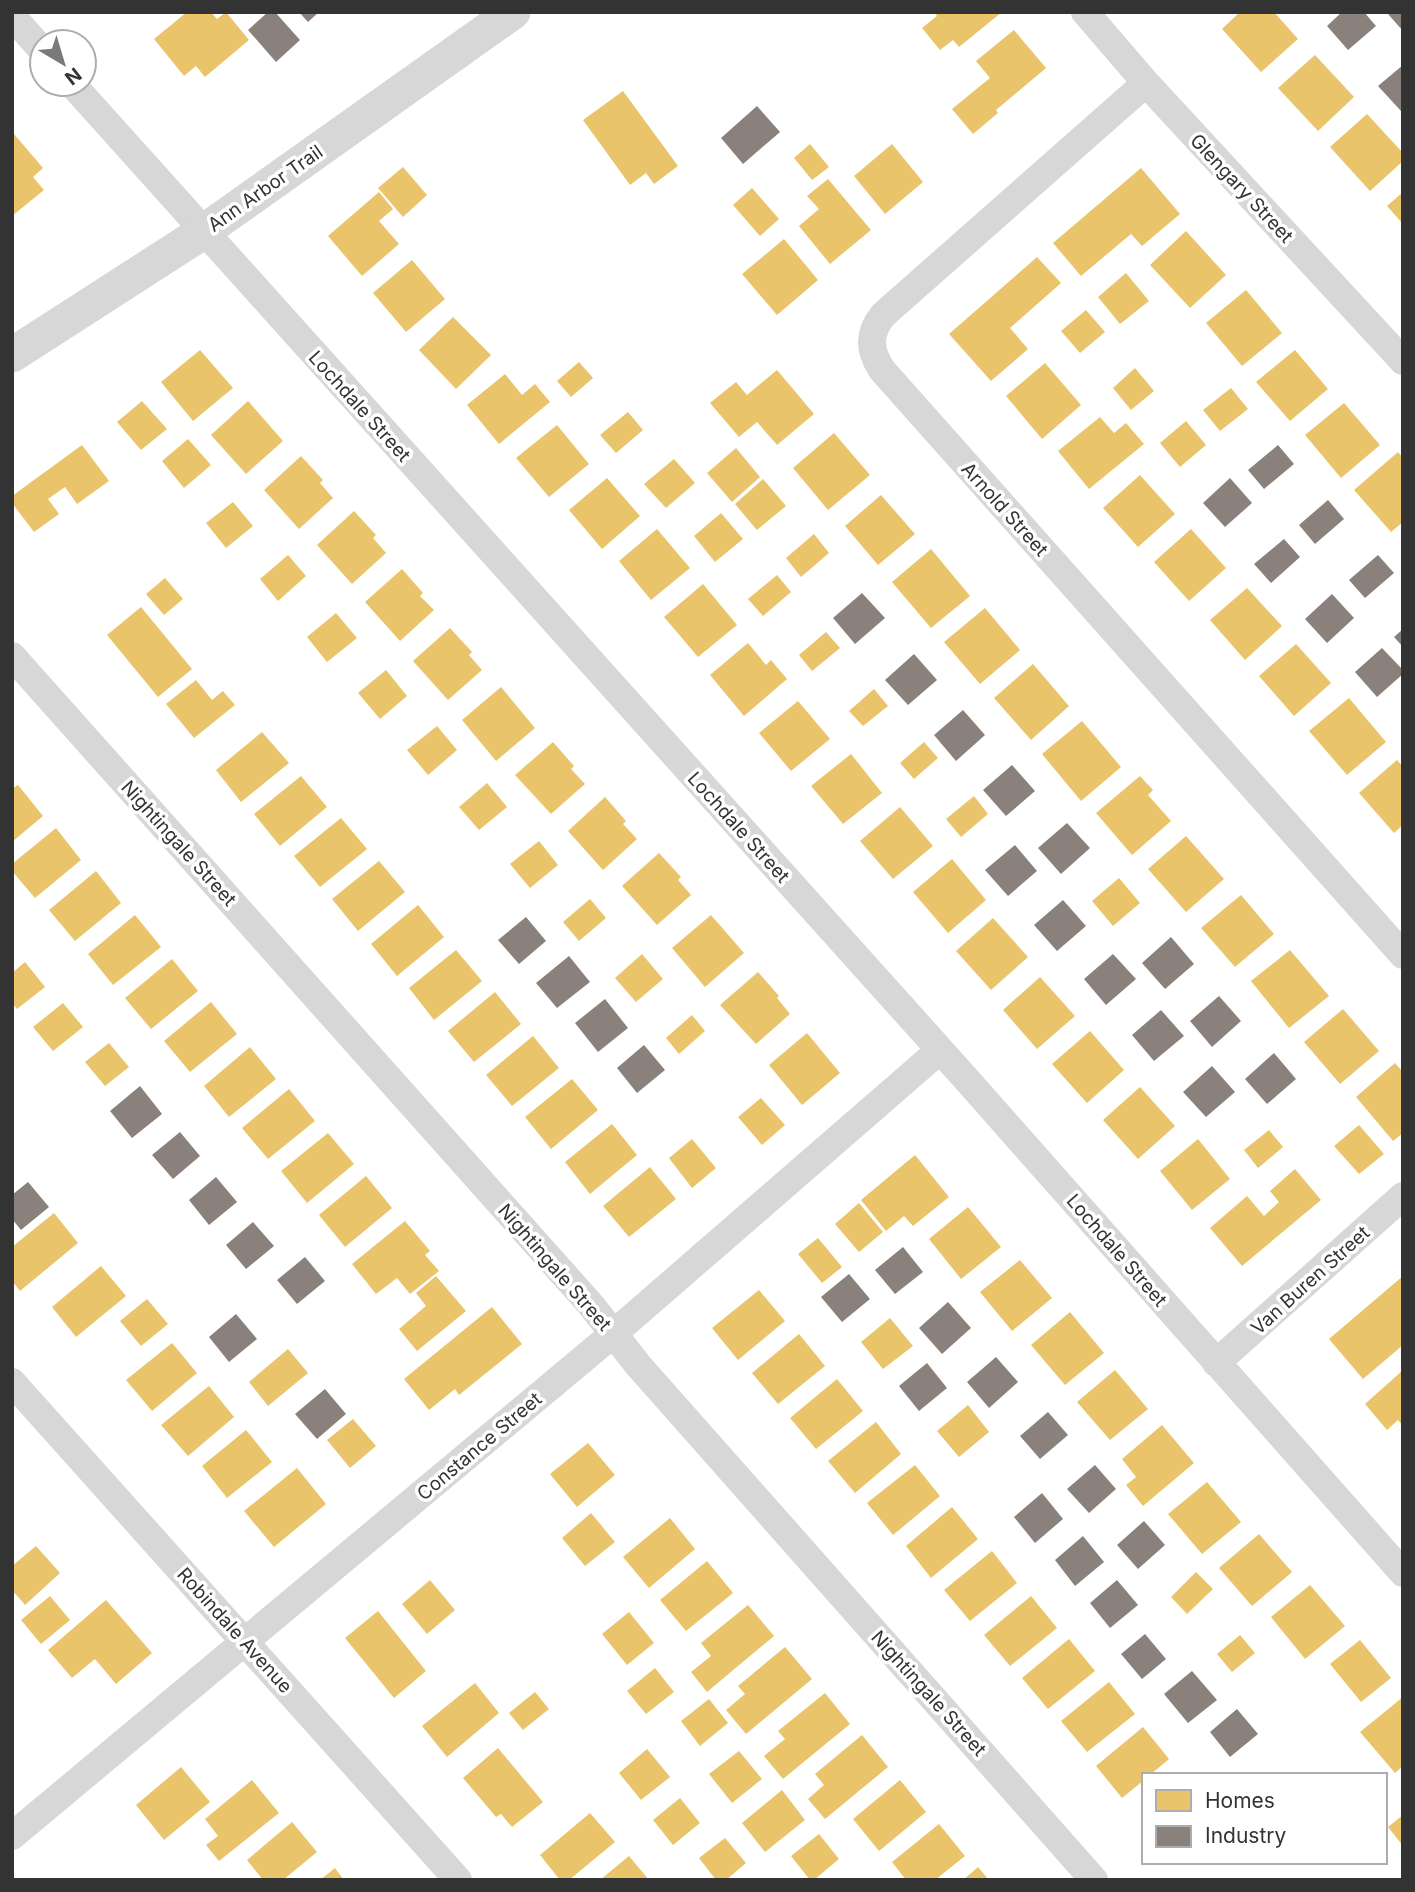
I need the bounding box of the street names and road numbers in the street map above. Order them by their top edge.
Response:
street label: Glengary Street [1185,129,1298,248]
street label: Ann Arbor Trail [203,140,327,237]
street label: Lochdale Street [304,346,415,466]
street label: Arnold Street [956,458,1053,561]
street label: Lochdale Street [683,767,794,887]
street label: Nightingale Street [116,776,241,911]
street label: Lochdale Street [1062,1190,1172,1311]
street label: Nightingale Street [493,1199,616,1336]
street label: Van Buren Street [1246,1221,1374,1339]
street label: Constance Street [412,1388,546,1505]
street label: Robindale Avenue [172,1563,297,1698]
street label: Nightingale Street [866,1626,991,1761]

